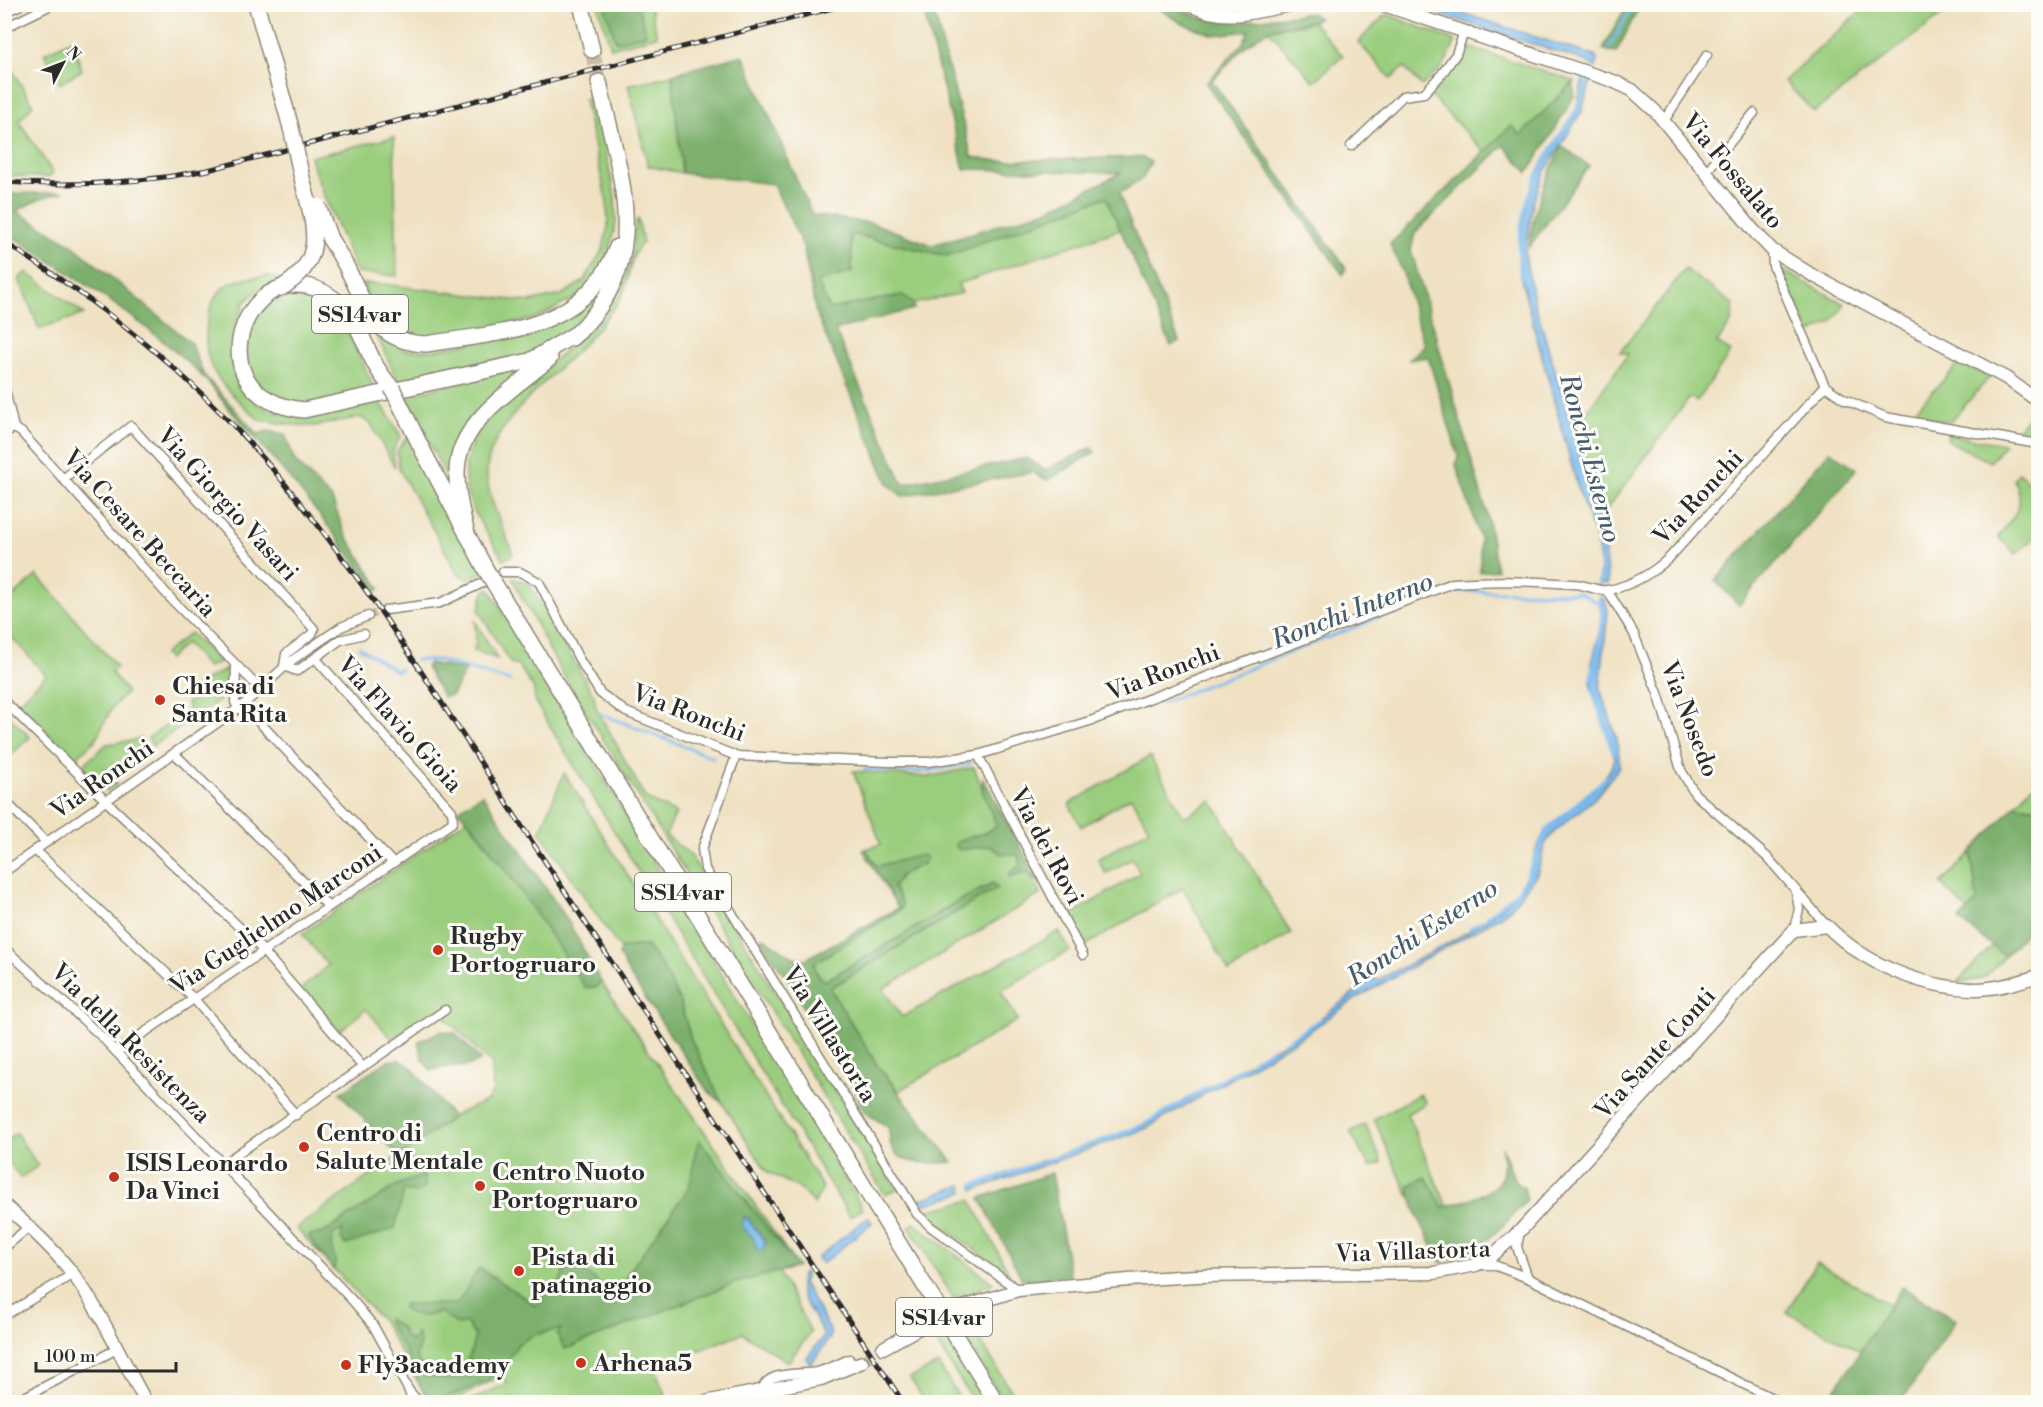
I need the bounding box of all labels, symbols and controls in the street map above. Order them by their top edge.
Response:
north arrow [33,33,93,93]
text: N [62,42,85,65]
street label: Via Fossalato [1674,107,1790,236]
road number: SS14var [312,295,408,333]
water label: Ronchi Esterno [1552,369,1628,546]
street label: Via Giorgio Vasari [149,420,305,588]
street label: Via Cesare Beccaria [55,443,223,624]
street label: Via Ronchi [1646,444,1750,552]
water label: Ronchi Interno [1266,565,1438,657]
street label: Via Ronchi [1101,638,1224,709]
street label: Via Flavio Gioia [330,650,469,800]
street label: Via Nosedo [1653,656,1725,781]
place label: Chiesa di Santa Rita [172,672,288,730]
street label: Via Ronchi [627,678,750,749]
marker: Chiesa di Santa Rita [153,693,167,707]
street label: Via Ronchi [44,733,160,827]
street label: Via dei Rovi [1002,782,1090,910]
street label: Via Guglielmo Marconi [164,838,388,1003]
water label: Ronchi Esterno [1340,872,1504,994]
road number: SS14var [635,873,731,911]
place label: Rugby Portogruaro [450,922,596,980]
marker: Rugby Portogruaro [431,943,445,957]
street label: Via della Resistenza [43,957,217,1131]
street label: Via Villastorta [775,960,883,1109]
street label: Via Sante Conti [1588,981,1723,1127]
place label: Centro di Salute Mentale [316,1119,483,1177]
marker: Centro di Salute Mentale [297,1140,311,1154]
place label: ISIS Leonardo Da Vinci [126,1149,288,1207]
place label: Centro Nuoto Portogruaro [492,1158,645,1216]
marker: ISIS Leonardo Da Vinci [107,1170,121,1184]
marker: Centro Nuoto Portogruaro [473,1179,487,1193]
street label: Via Villastorta [1334,1234,1492,1270]
place label: Pista di patinaggio [531,1243,652,1301]
marker: Pista di patinaggio [512,1264,526,1278]
road number: SS14var [896,1298,992,1336]
scale bar [36,1335,176,1373]
text: 100 m [45,1345,96,1368]
place label: Arhena5 [592,1349,692,1379]
place label: Fly3academy [358,1351,511,1381]
marker: Arhena5 [574,1356,588,1370]
marker: Fly3academy [339,1358,353,1372]

